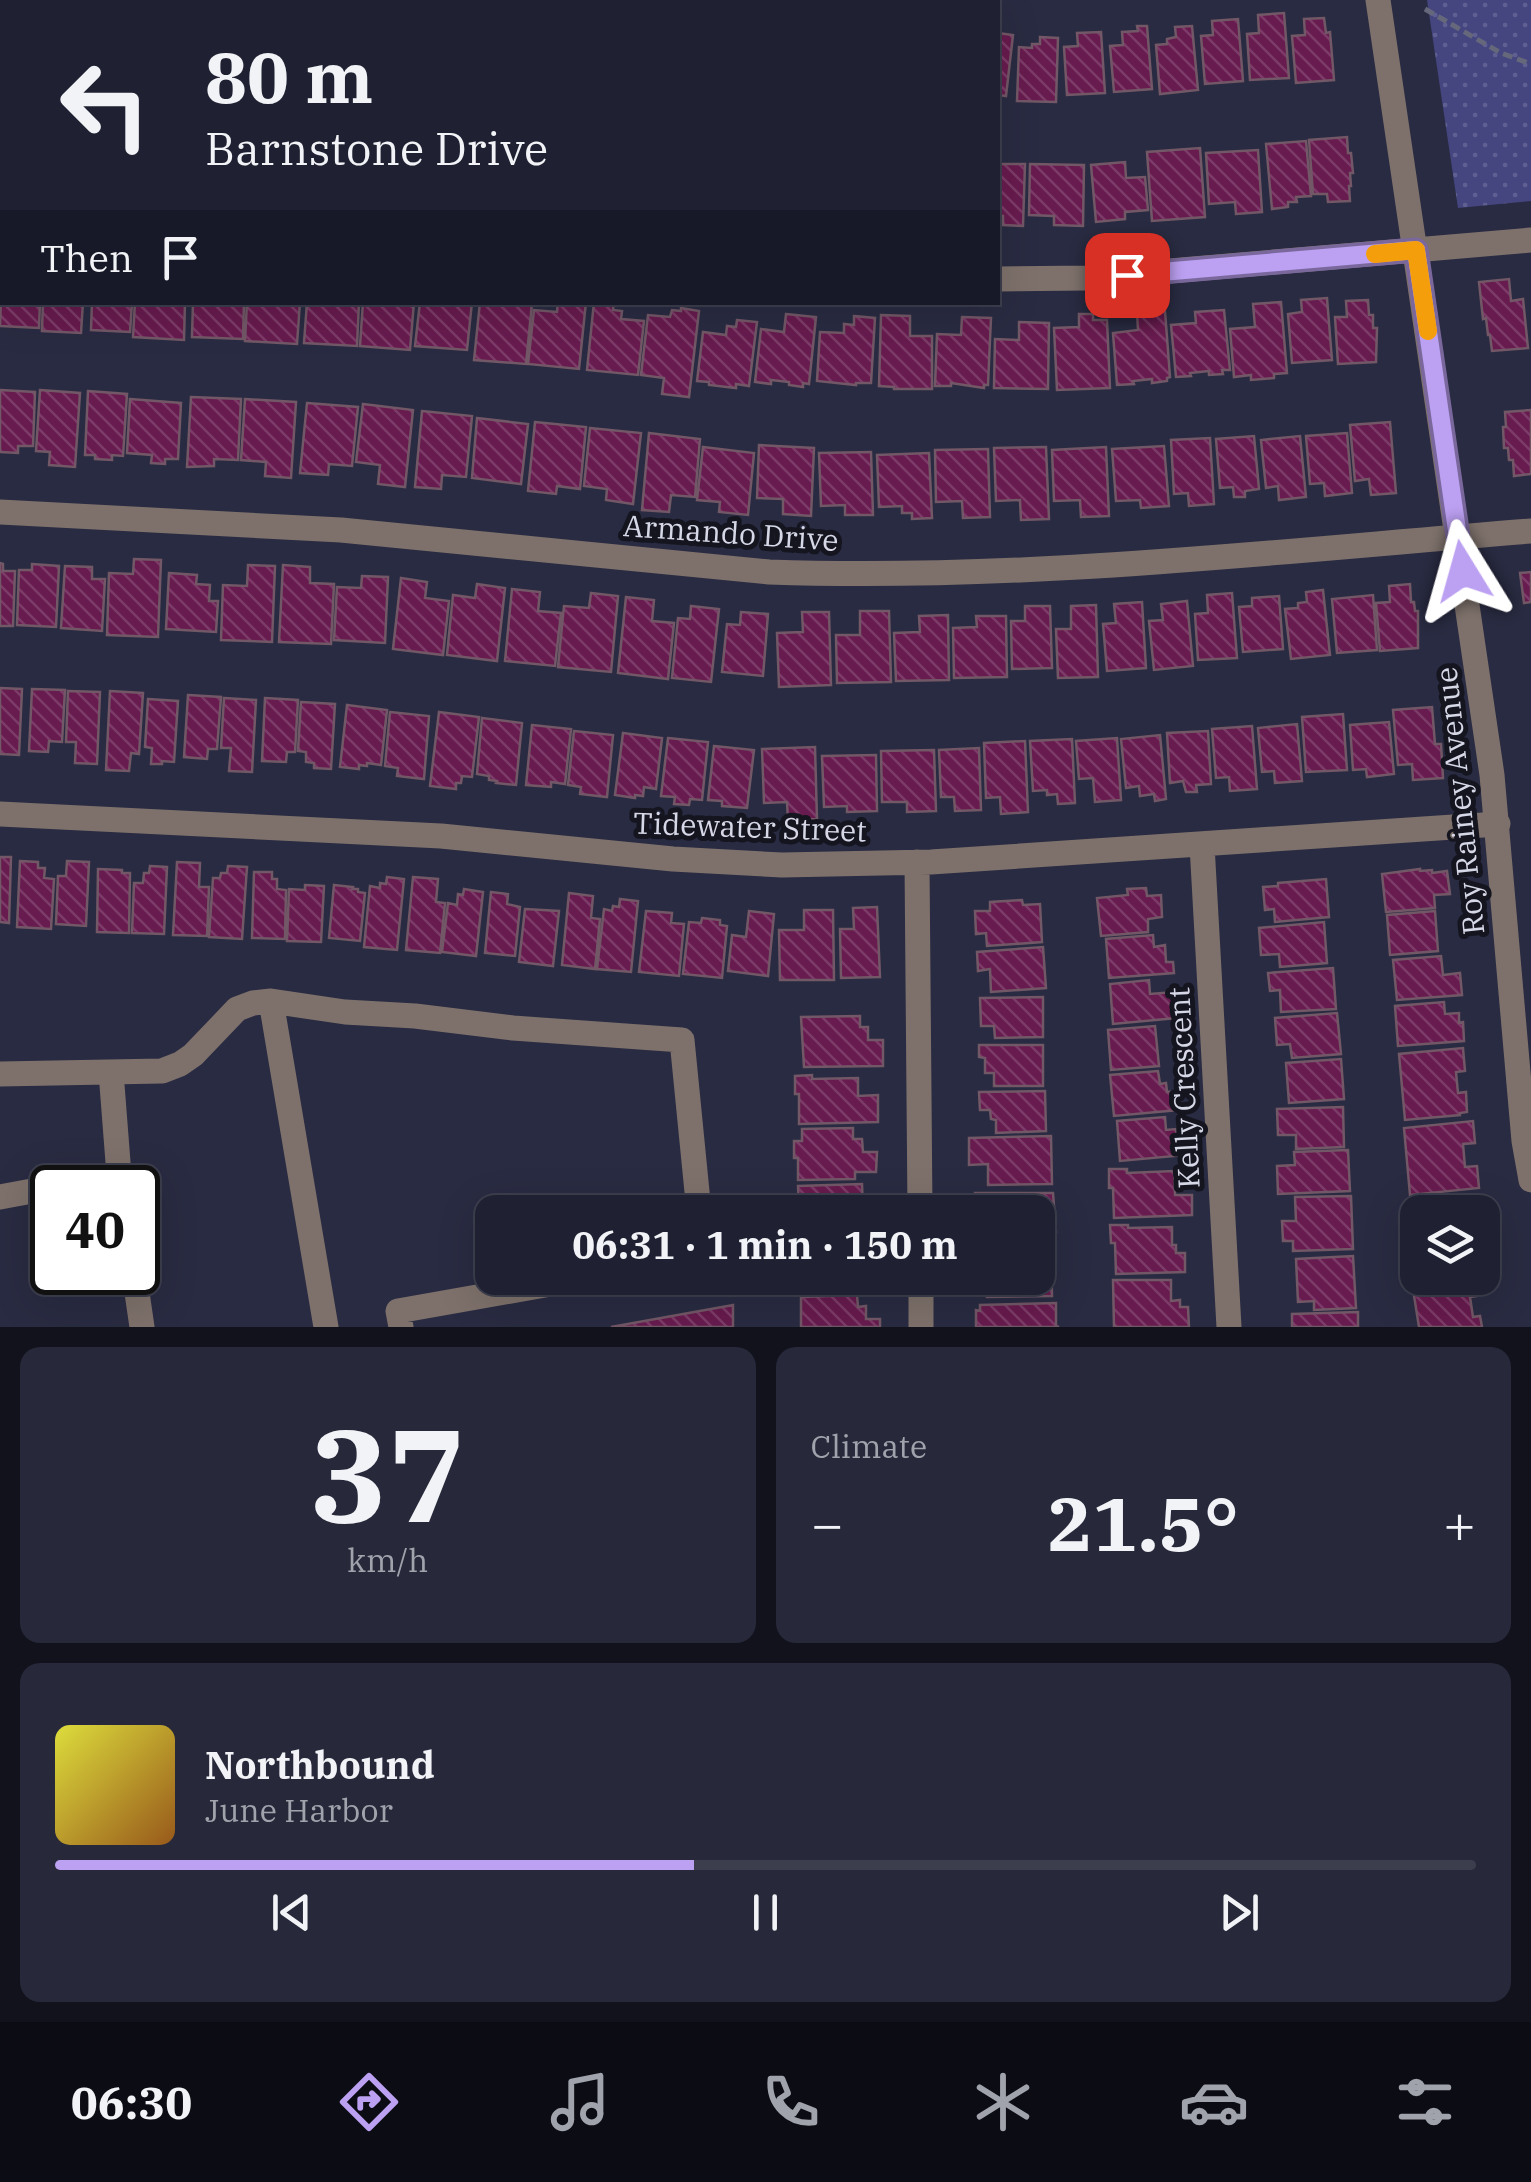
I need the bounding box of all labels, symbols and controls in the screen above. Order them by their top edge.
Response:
text: 80 m [205,31,373,122]
icon: left [40,40,170,170]
text: Barnstone Drive [205,119,548,177]
icon: arrive [153,230,208,285]
text: Then [40,233,133,282]
pin [1085,233,1170,318]
icon: arrive [1100,248,1155,303]
street label: Armando Drive [622,505,840,559]
position arrow [1411,519,1515,623]
street label: Roy Rainey Avenue [1426,665,1492,937]
street label: Tidewater Street [633,802,867,850]
street label: Kelly Crescent [1158,986,1208,1190]
speed limit sign: 40 [30,1165,160,1295]
map controls [1400,1195,1500,1295]
button: layers [1400,1195,1500,1295]
text: 06:31 · 1 min · 150 m [572,1220,958,1269]
text: 37 [310,1389,466,1558]
text: Climate [811,1425,927,1467]
text: 21.5° [1048,1474,1239,1572]
text: − [811,1488,844,1559]
text: + [1443,1488,1476,1559]
text: km/h [347,1539,428,1581]
text: Northbound [205,1740,435,1789]
text: June Harbor [205,1789,393,1831]
icon: previous [264,1885,319,1940]
icon: pause [738,1885,793,1940]
icon: next [1212,1885,1267,1940]
icon: directions [334,2067,404,2137]
icon: music [545,2067,615,2137]
icon: phone [756,2067,826,2137]
icon: climate [968,2067,1038,2137]
icon: car [1179,2067,1249,2137]
icon: filters [1390,2067,1460,2137]
text: 06:30 [71,2073,192,2131]

